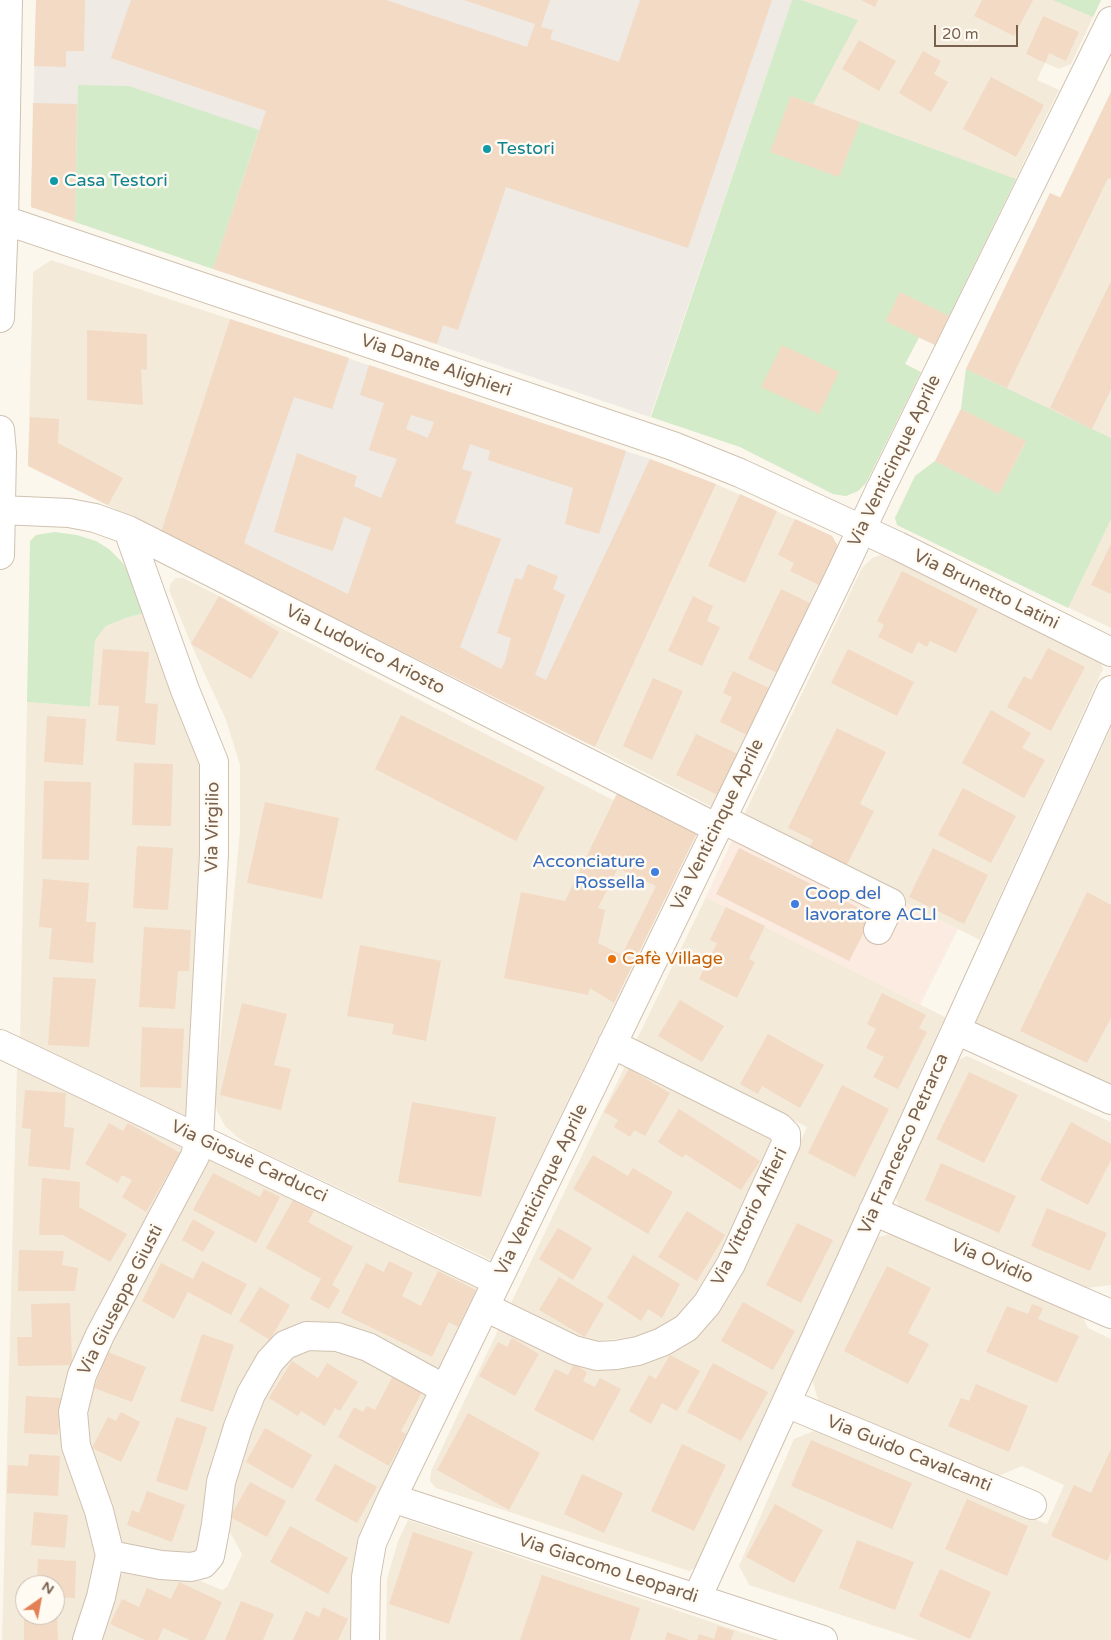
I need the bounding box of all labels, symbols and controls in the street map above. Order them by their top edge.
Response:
scale bar [936,15,1020,47]
text: 20 m [942,25,979,43]
place label: Testori [497,138,555,160]
marker: Testori [481,143,493,155]
place label: Casa Testori [64,170,168,192]
marker: Casa Testori [48,175,60,187]
street label: Via Dante Alighieri [358,330,514,402]
street label: Via Venticinque Aprile [844,372,946,550]
street label: Via Brunetto Latini [910,545,1062,635]
street label: Via Ludovico Ariosto [282,600,448,700]
street label: Via Venticinque Aprile [667,736,769,914]
street label: Via Virgilio [201,781,225,873]
place label: Acconciature Rossella [532,851,645,894]
marker: Acconciature Rossella [649,866,661,878]
place label: Coop del lavoratore ACLI [805,883,937,926]
marker: Coop del lavoratore ACLI [789,898,801,910]
place label: Cafè Village [622,948,723,970]
marker: Cafè Village [606,953,618,965]
street label: Via Francesco Petrarca [854,1050,954,1238]
street label: Via Venticinque Aprile [491,1101,593,1279]
street label: Via Giosuè Carducci [167,1116,331,1208]
street label: Via Vittorio Alfieri [707,1145,793,1289]
street label: Via Giuseppe Giusti [74,1221,168,1379]
street label: Via Ovidio [948,1235,1036,1289]
street label: Via Guido Cavalcanti [823,1411,995,1497]
street label: Via Giacomo Leopardi [515,1530,701,1608]
north arrow [15,1575,65,1625]
text: N [39,1578,57,1598]

